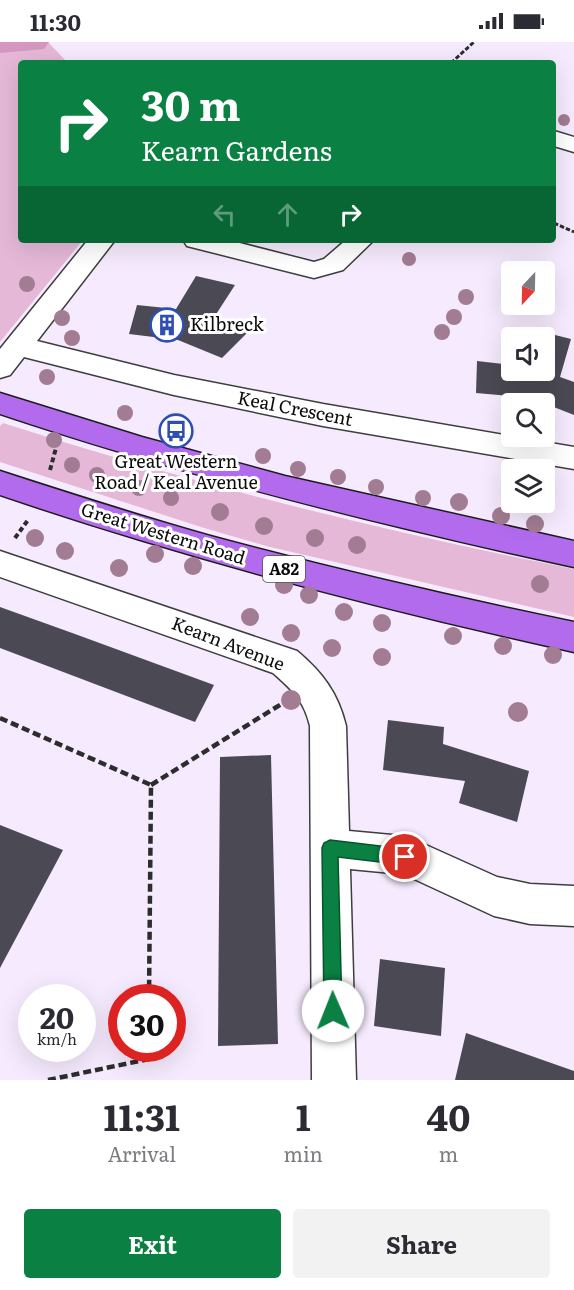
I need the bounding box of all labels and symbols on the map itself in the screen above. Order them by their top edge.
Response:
north arrow [501,261,555,315]
building icon: Kilbreck [149,307,185,343]
place label: Kilbreck [190,310,265,337]
street label: Keal Crescent [235,383,356,432]
bus stop icon: Great Western Road / Keal Avenue [158,413,194,449]
place label: Great Western Road / Keal Avenue [94,447,258,495]
street label: Great Western Road [78,495,249,570]
road number: A82 [263,556,305,582]
street label: Kearn Avenue [168,609,289,677]
pin [379,831,430,882]
position arrow [301,979,365,1043]
speed limit sign: 30 [108,984,186,1062]

